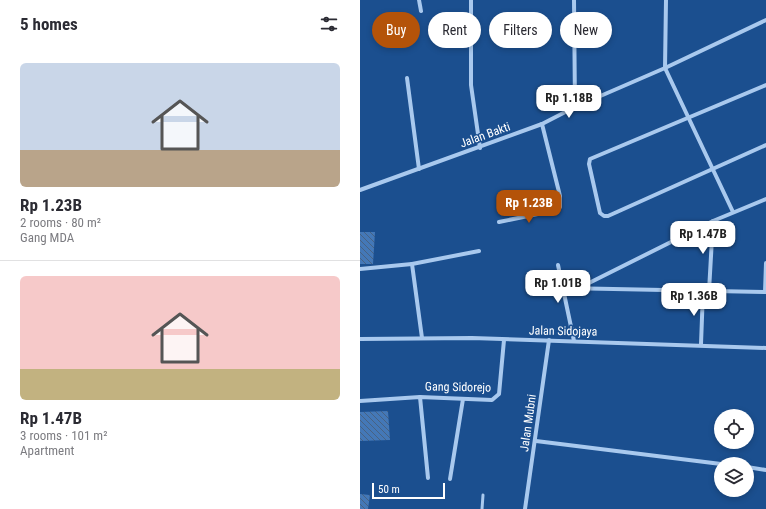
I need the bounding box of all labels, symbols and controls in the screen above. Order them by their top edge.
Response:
chip: Buy [372,12,420,48]
chip: Rent [428,12,481,48]
chip: Filters [489,12,552,48]
chip: New [560,12,612,48]
icon: filters [318,13,340,35]
text: 5 homes [20,14,78,34]
pin: Rp 1.18B [528,85,610,119]
icon: home [144,89,216,161]
text: Rp 1.18B [545,90,593,105]
street label: Jalan Bakti [458,119,512,151]
pin: Rp 1.23B [488,190,570,224]
text: Rp 1.23B [20,195,82,215]
text: Rp 1.23B [505,195,553,210]
text: 2 rooms · 80 m² [20,215,101,230]
pin: Rp 1.47B [662,221,744,255]
text: Rp 1.47B [679,226,727,241]
text: Gang MDA [20,230,74,245]
pin: Rp 1.01B [517,270,599,304]
text: Rp 1.01B [534,275,582,290]
pin: Rp 1.36B [653,283,735,317]
text: Rp 1.36B [670,288,718,303]
icon: home [144,302,216,374]
street label: Jalan Sidojaya [529,323,598,339]
street label: Gang Sidorejo [425,379,491,395]
street label: Jalan Mubni [517,393,539,453]
text: Rp 1.47B [20,408,82,428]
map controls [714,409,754,497]
button: locate [714,409,754,449]
text: 3 rooms · 101 m² [20,428,107,443]
text: Apartment [20,443,74,458]
button: layers [714,457,754,497]
scale bar [372,481,445,500]
text: 50 m [378,483,400,496]

